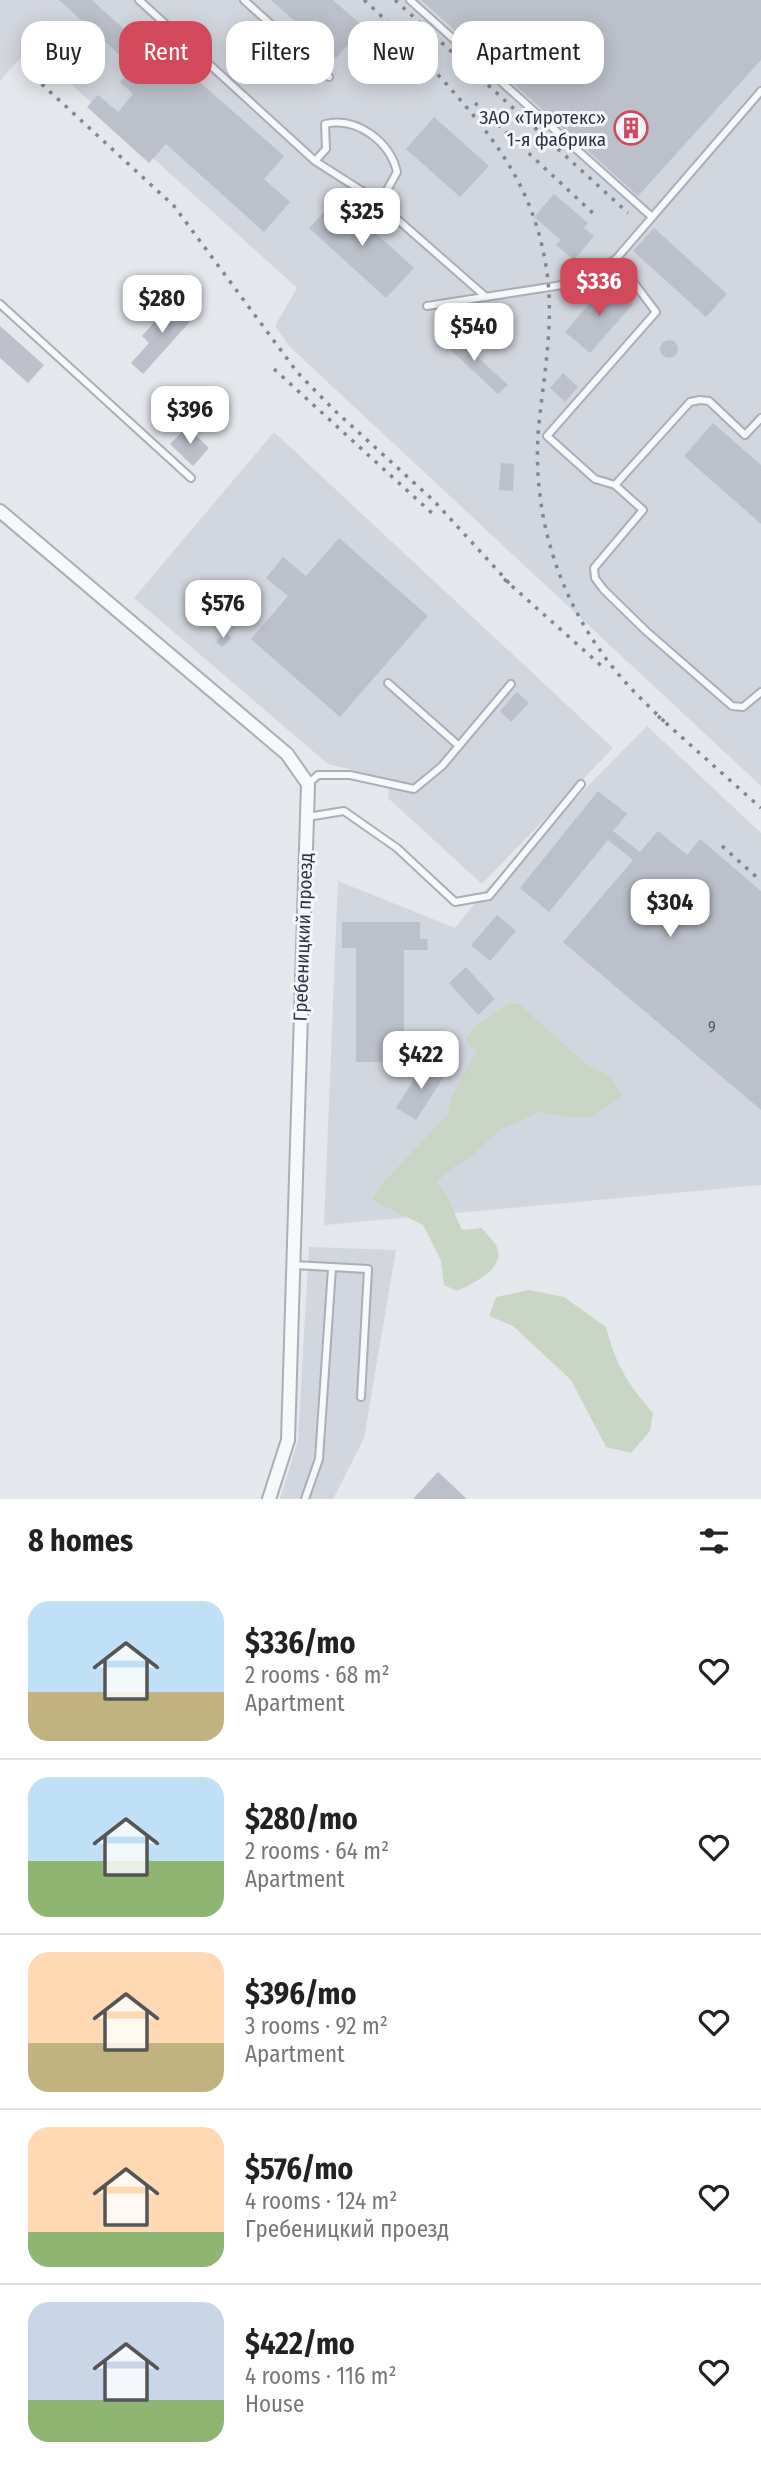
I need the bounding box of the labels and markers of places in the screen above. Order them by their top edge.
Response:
place label: ЗАО «Тиротекс» 1-я фабрика [479,106,606,151]
building icon: ЗАО «Тиротекс» 1-я фабрика [612,109,650,147]
pin: $325 [321,188,403,248]
pin: $336 [558,258,640,318]
pin: $280 [121,276,203,335]
pin: $540 [433,304,515,363]
pin: $396 [149,386,231,446]
pin: $576 [182,580,264,640]
pin: $304 [629,880,711,939]
pin: $422 [380,1032,462,1091]

